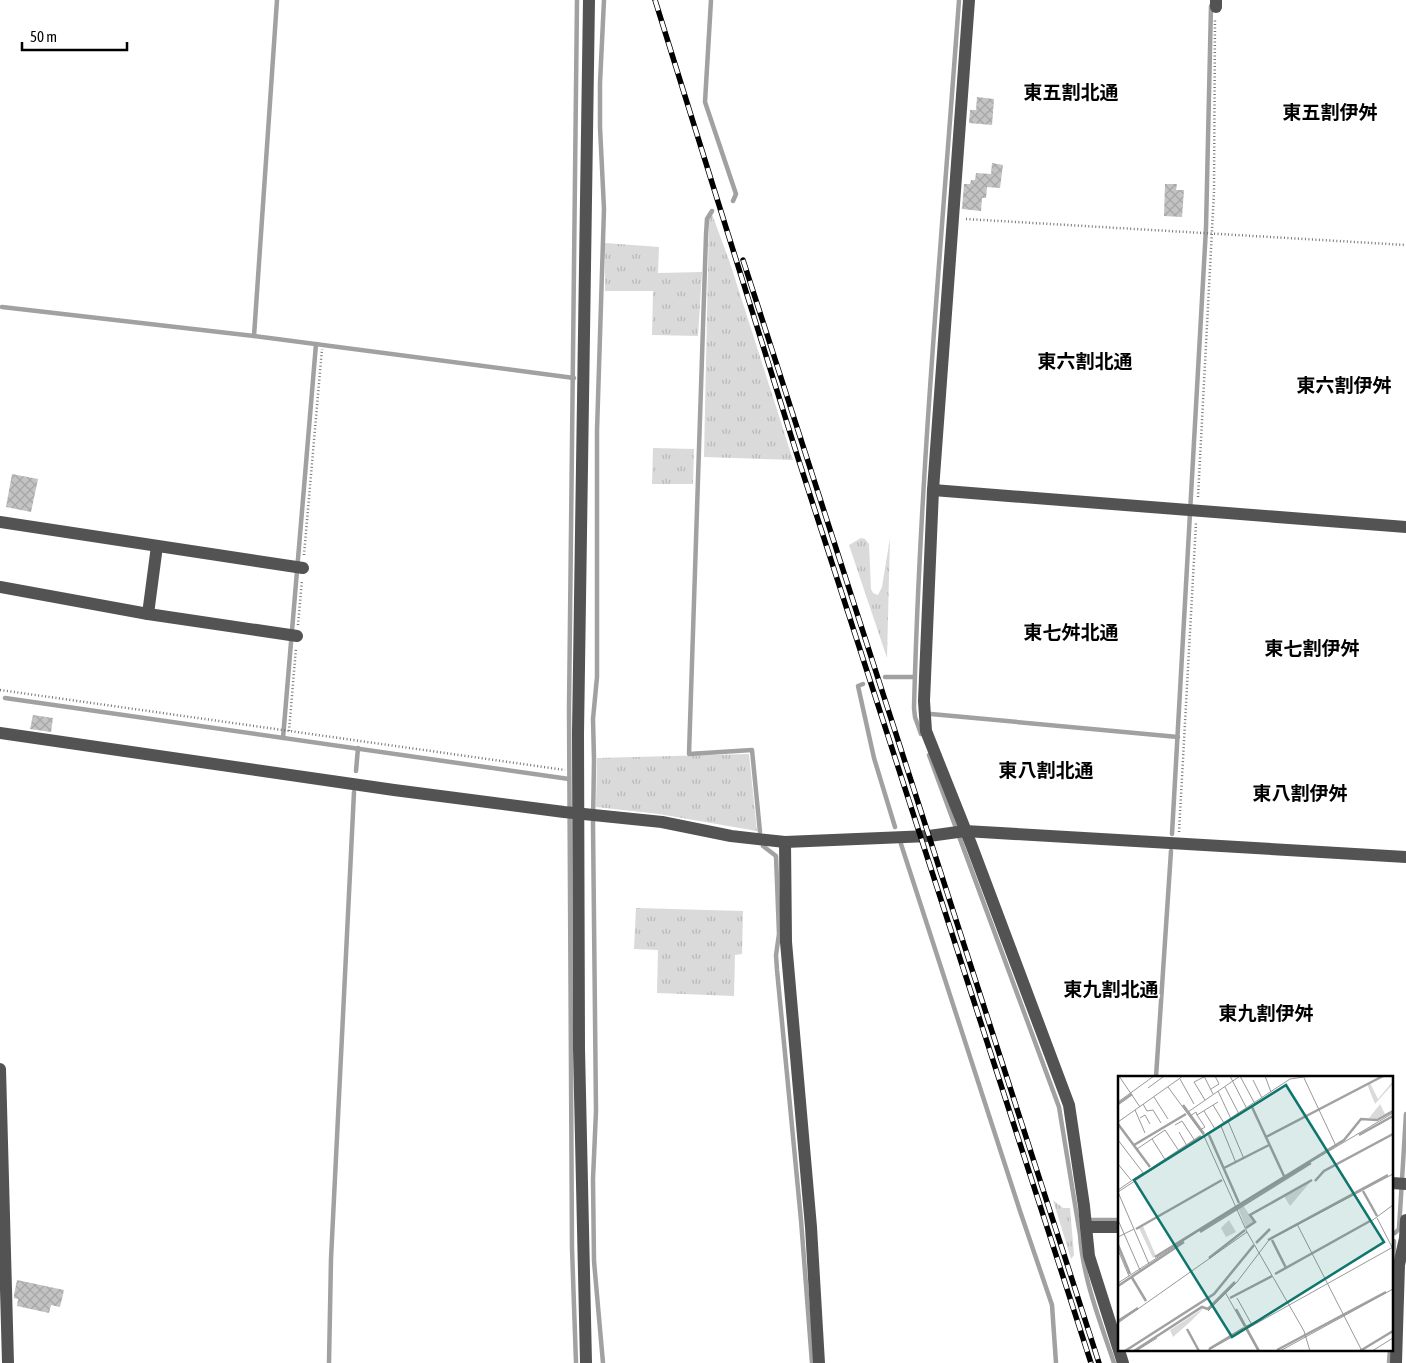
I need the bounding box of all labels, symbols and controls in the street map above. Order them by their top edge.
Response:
scale bar [22,20,128,52]
text: 50 m [30,28,57,45]
district label: 東五割北通 [1023,81,1119,103]
district label: 東五割伊舛 [1282,101,1378,123]
district label: 東六割北通 [1037,350,1133,372]
district label: 東六割伊舛 [1296,374,1392,396]
district label: 東七舛北通 [1023,621,1119,643]
district label: 東七割伊舛 [1264,637,1360,659]
district label: 東八割北通 [998,759,1094,781]
district label: 東八割伊舛 [1252,782,1348,804]
district label: 東九割北通 [1063,978,1159,1000]
district label: 東九割伊舛 [1218,1002,1314,1024]
inset map [1118,1076,1394,1350]

